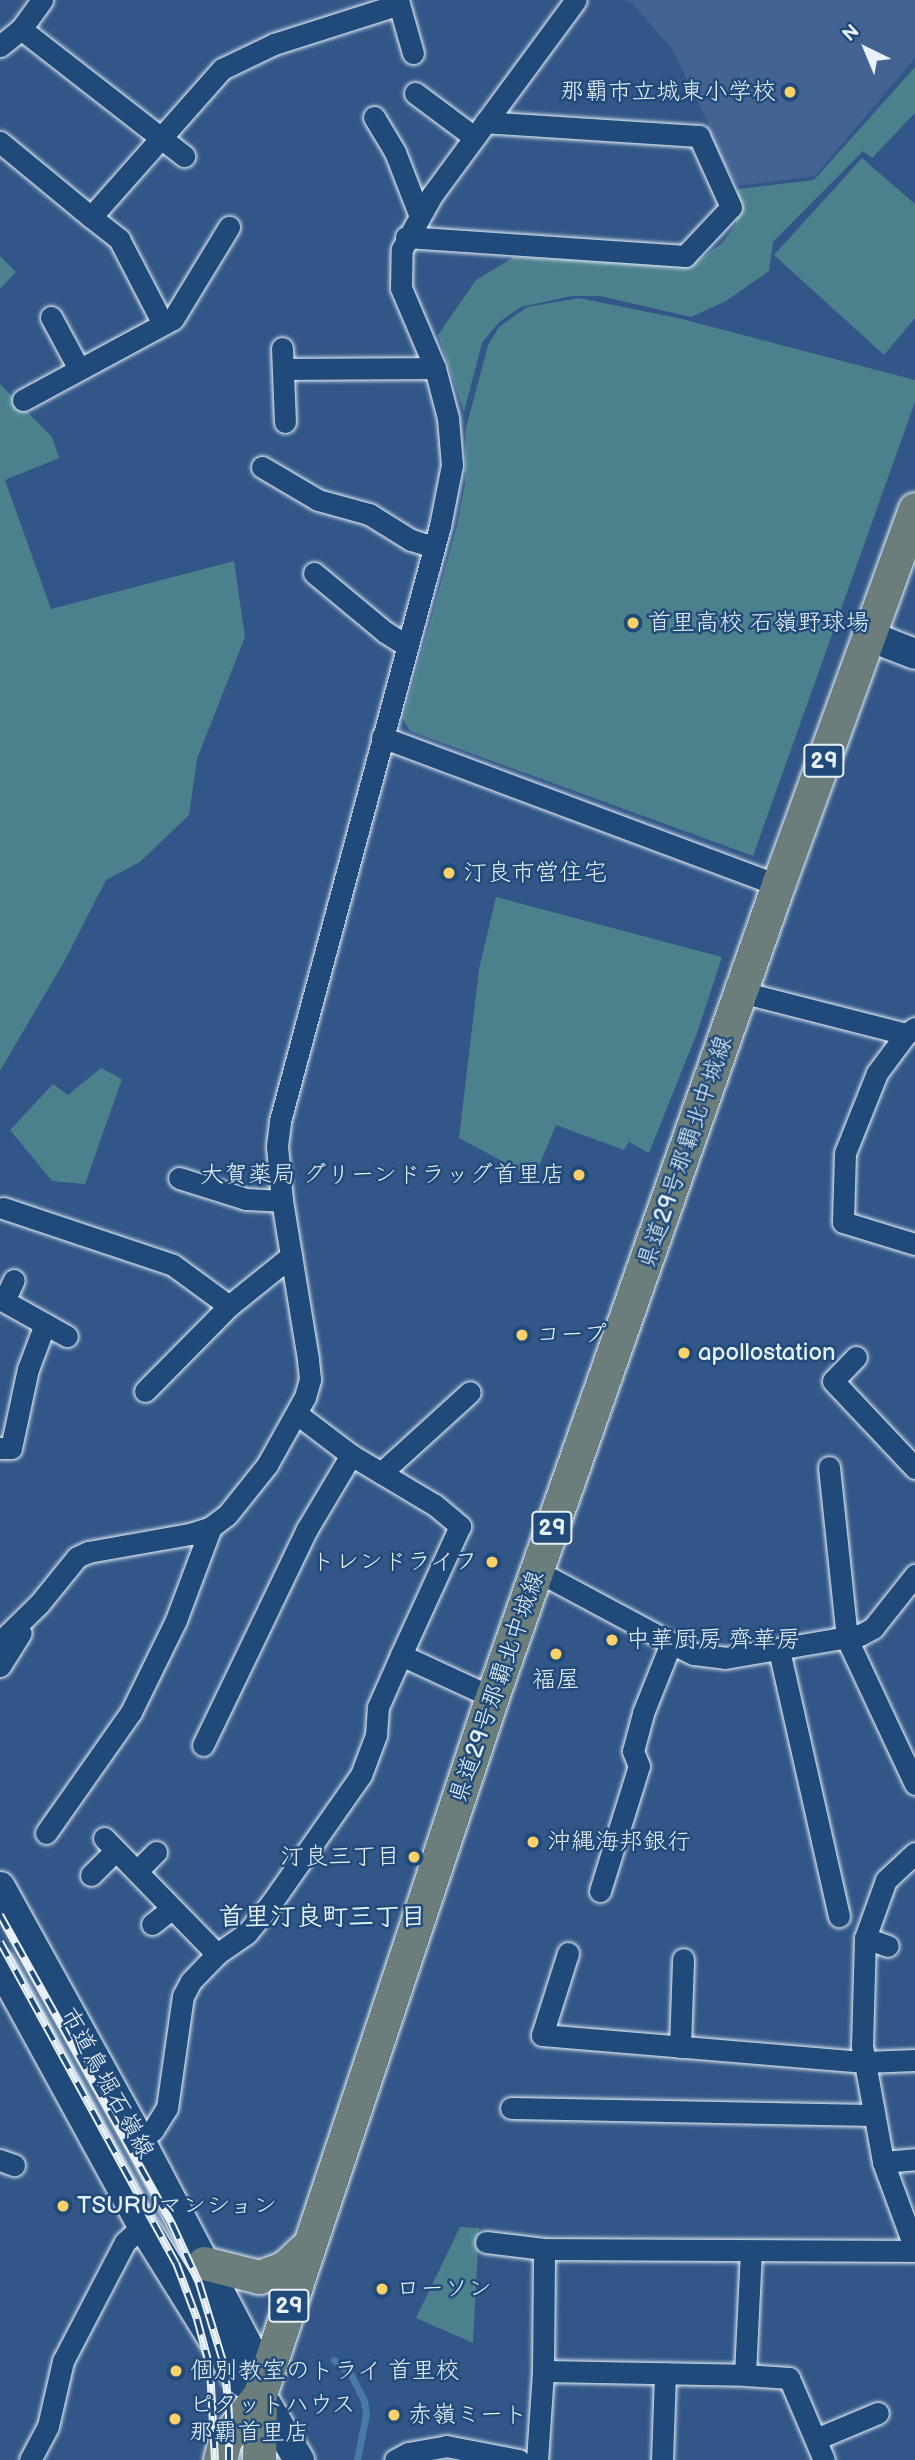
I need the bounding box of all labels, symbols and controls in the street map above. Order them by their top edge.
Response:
north arrow [831,14,901,84]
text: N [838,20,864,47]
place label: 那覇市立城東小学校 [560,78,776,106]
marker: 那覇市立城東小学校 [782,84,798,100]
place label: 首里高校 石嶺野球場 [647,609,869,637]
marker: 首里高校 石嶺野球場 [625,615,641,631]
road number: 29 [803,741,845,780]
place label: 汀良市営住宅 [463,859,607,887]
marker: 汀良市営住宅 [441,865,457,881]
street label: 県道29号那覇北中城線 [632,1032,738,1272]
place label: 大賀薬局 グリーンドラッグ首里店 [199,1161,565,1189]
marker: 大賀薬局 グリーンドラッグ首里店 [571,1167,587,1183]
place label: コープ [536,1321,608,1349]
marker: コープ [514,1327,530,1343]
place label: apollostation [698,1339,836,1367]
marker: apollostation [676,1345,692,1361]
road number: 29 [531,1508,573,1548]
place label: トレンドライフ [310,1548,478,1576]
marker: トレンドライフ [484,1554,500,1570]
street label: 県道29号那覇北中城線 [444,1567,550,1807]
place label: 中華厨房 齊華房 [626,1626,800,1654]
marker: 中華厨房 齊華房 [604,1632,620,1648]
marker: 福屋 [548,1646,564,1662]
place label: 福屋 [532,1666,580,1694]
place label: 沖縄海邦銀行 [547,1828,691,1856]
marker: 沖縄海邦銀行 [525,1834,541,1850]
place label: 汀良三丁目 [280,1843,400,1871]
marker: 汀良三丁目 [406,1849,422,1865]
district label: 首里汀良町三丁目 [218,1902,426,1934]
street label: 市道鳥堀石嶺線 [54,2003,160,2163]
place label: TSURUマンション [77,2192,278,2220]
marker: TSURUマンション [55,2198,71,2214]
place label: ローソン [396,2275,492,2303]
marker: ローソン [374,2281,390,2297]
road number: 29 [268,2286,310,2326]
place label: 個別教室のトライ 首里校 [190,2357,460,2385]
marker: 個別教室のトライ 首里校 [168,2363,184,2379]
place label: ピタットハウス 那覇首里店 [189,2391,357,2447]
place label: 赤嶺ミート [408,2401,528,2429]
marker: 赤嶺ミート [386,2407,402,2423]
marker: ピタットハウス 那覇首里店 [167,2411,183,2427]

